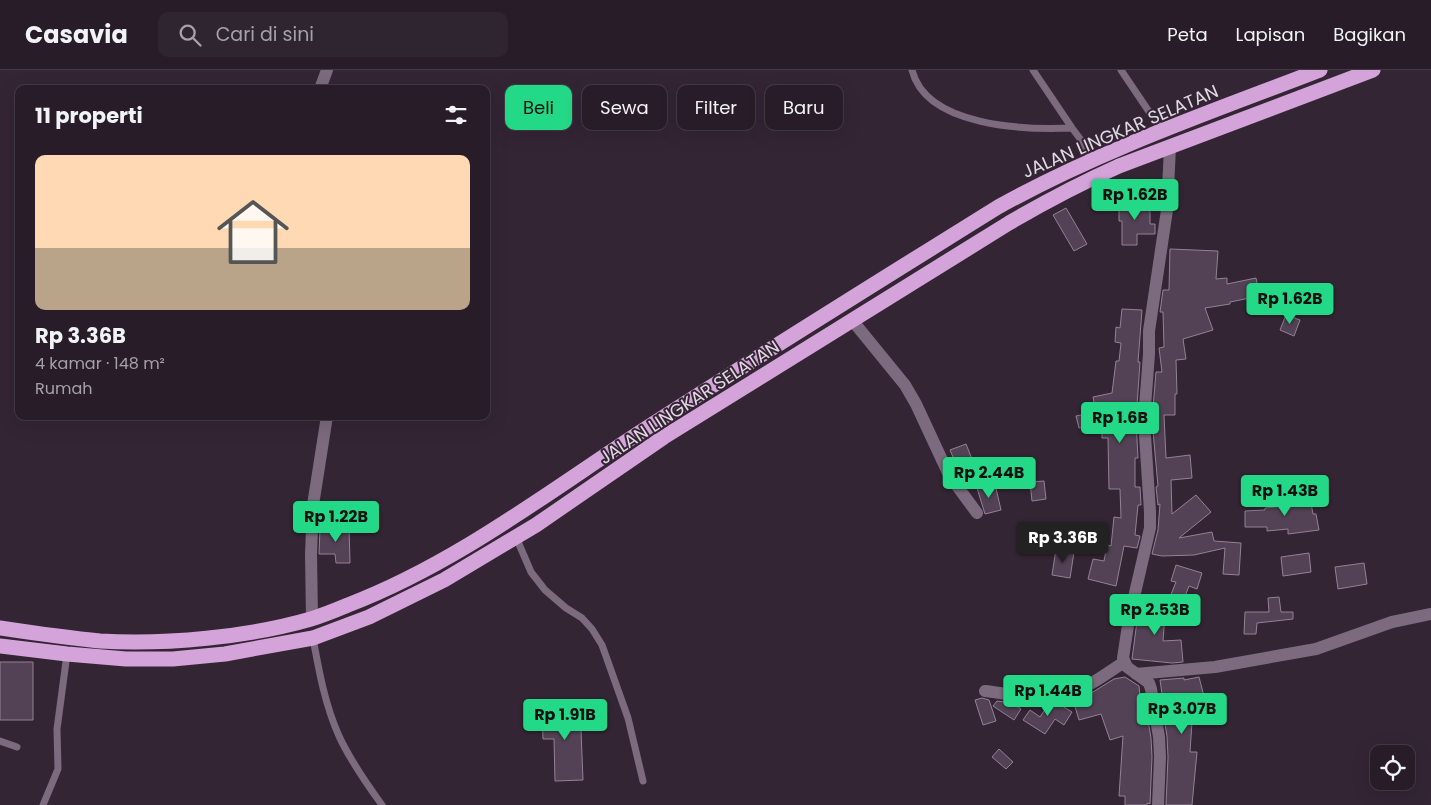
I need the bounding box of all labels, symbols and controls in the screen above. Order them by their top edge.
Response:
search box [158,12,508,57]
text: Casavia [25,18,128,51]
icon: search [176,21,204,49]
text: Cari di sini [216,21,314,48]
text: Peta [1167,22,1208,47]
text: Lapisan [1236,22,1305,47]
text: Bagikan [1333,22,1406,47]
street label: JALAN LINGKAR SELATAN [1018,78,1222,184]
chip: Beli [505,85,572,130]
chip: Sewa [582,85,667,130]
chip: Filter [677,85,755,130]
chip: Baru [765,85,843,130]
text: 11 properti [35,101,143,130]
icon: filters [442,101,470,129]
pin: Rp 1.62B [1083,178,1187,221]
text: Rp 1.62B [1102,183,1168,206]
icon: home [208,187,298,277]
pin: Rp 1.62B [1238,282,1342,325]
text: Rp 1.62B [1257,287,1323,310]
text: Rp 3.36B [35,321,126,350]
street label: JALAN LINGKAR SELATAN [594,334,784,470]
text: 4 kamar · 148 m² [35,352,165,375]
text: Rumah [35,377,93,400]
pin: Rp 1.6B [1074,402,1166,444]
text: Rp 1.6B [1092,406,1148,429]
pin: Rp 2.44B [937,456,1041,499]
text: Rp 2.44B [954,461,1024,484]
pin: Rp 1.43B [1233,474,1337,517]
text: Rp 1.43B [1252,479,1318,502]
pin: Rp 1.22B [284,500,388,543]
text: Rp 1.22B [304,505,368,528]
pin: Rp 3.36B [1011,522,1115,564]
text: Rp 3.36B [1028,526,1098,549]
pin: Rp 2.53B [1103,594,1207,636]
text: Rp 2.53B [1121,598,1189,621]
pin: Rp 1.44B [996,674,1100,717]
text: Rp 1.44B [1014,679,1082,702]
pin: Rp 3.07B [1130,692,1234,735]
text: Rp 3.07B [1148,697,1216,720]
pin: Rp 1.91B [513,698,617,741]
text: Rp 1.91B [534,703,596,726]
map controls [1370,745,1415,790]
button: locate [1370,745,1415,790]

